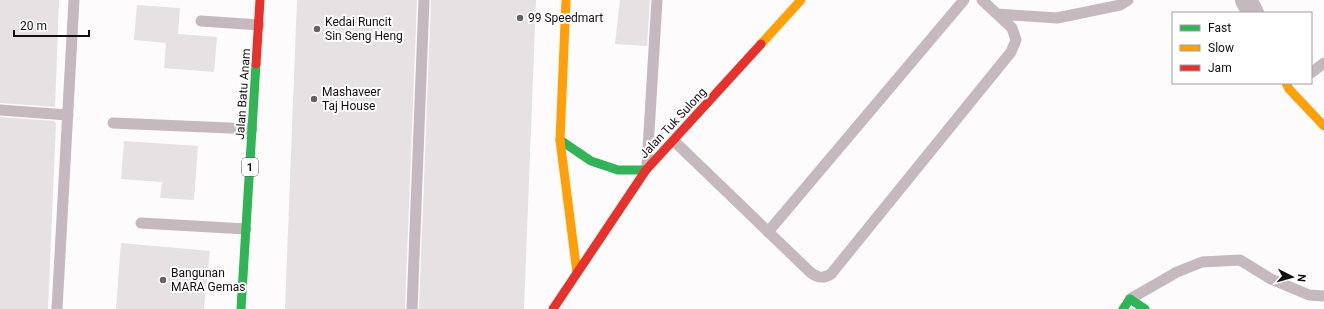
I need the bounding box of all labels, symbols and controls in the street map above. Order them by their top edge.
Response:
place label: 99 Speedmart [528,11,603,25]
scale bar [14,12,89,38]
legend [1172,12,1312,84]
marker: 99 Speedmart [515,13,525,23]
place label: Kedai Runcit Sin Seng Heng [325,15,403,43]
text: 20 m [20,19,47,33]
text: Fast [1208,21,1231,35]
marker: Kedai Runcit Sin Seng Heng [312,24,322,34]
text: Slow [1208,41,1234,55]
street label: Jalan Batu Anam [233,48,253,140]
text: Jam [1208,61,1232,75]
place label: Mashaveer Taj House [322,85,381,113]
street label: Jalan Tuk Sulong [637,85,709,161]
marker: Mashaveer Taj House [309,94,319,104]
road number: 1 [242,158,258,176]
north arrow [1272,257,1312,297]
place label: Bangunan MARA Gemas [171,266,245,294]
text: N [1295,273,1308,283]
marker: Bangunan MARA Gemas [158,275,168,285]

